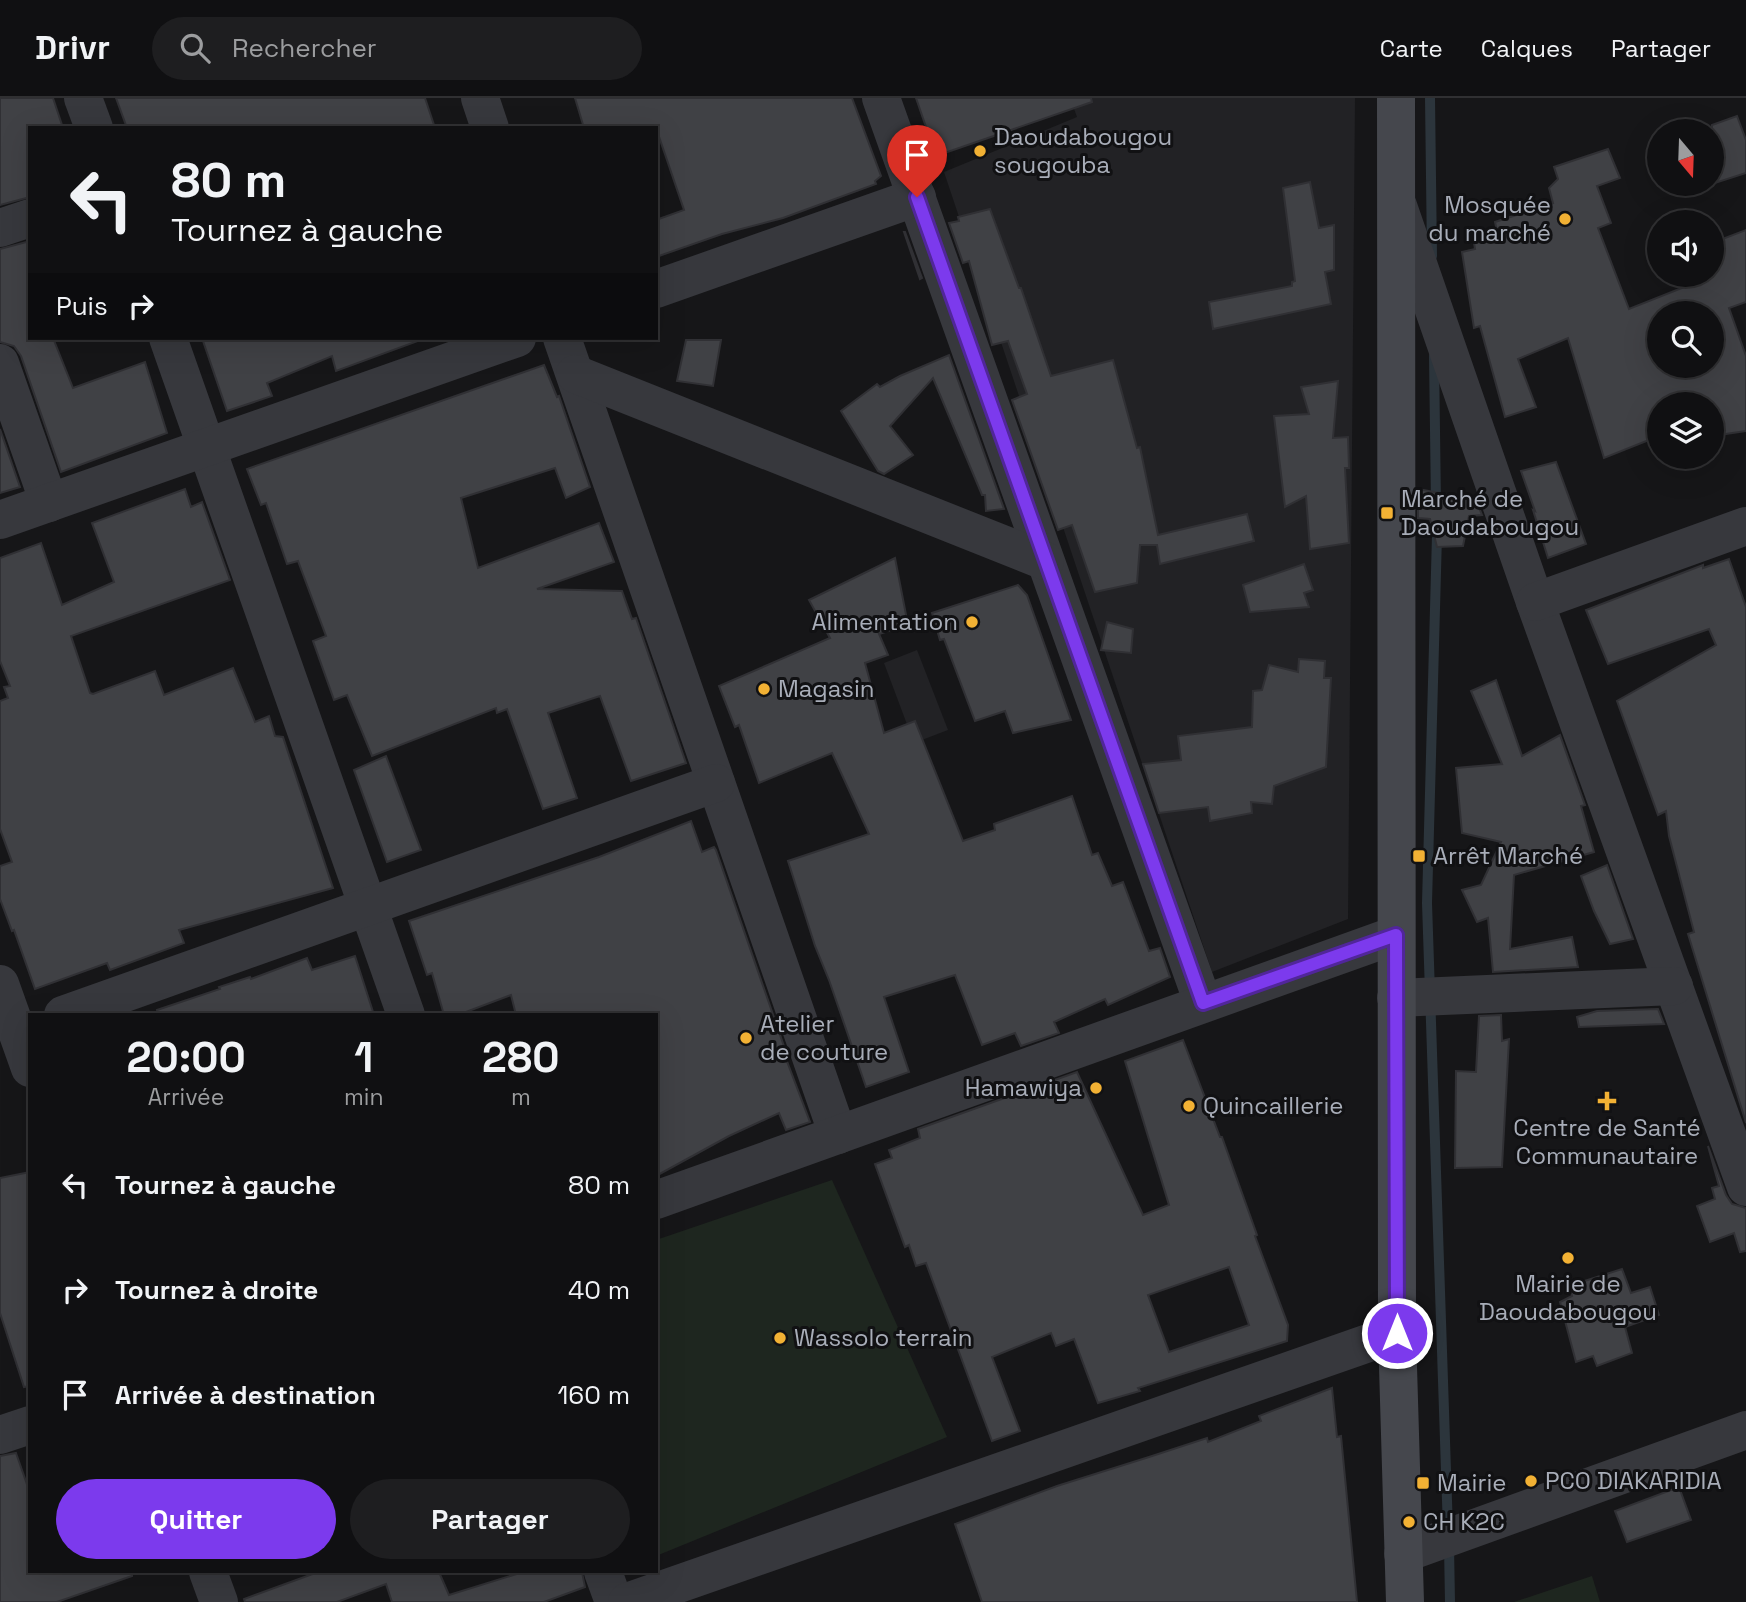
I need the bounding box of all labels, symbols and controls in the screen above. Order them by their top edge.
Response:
search box [152,17,642,80]
text: Drivr [35,27,110,69]
icon: search [176,29,214,67]
text: Rechercher [232,31,377,65]
text: Carte [1380,33,1443,64]
text: Calques [1481,33,1573,64]
text: Partager [1611,33,1711,64]
north arrow [1647,119,1724,196]
map controls [1647,119,1724,469]
place label: Daoudabougou sougouba [994,121,1172,180]
pin [887,125,947,197]
icon: arrive [898,136,936,174]
marker: Daoudabougou sougouba [972,143,988,159]
text: 80 m [171,149,286,211]
icon: left [56,154,147,245]
place label: Mosquée du marché [1428,189,1551,248]
text: Tournez à gauche [171,210,443,250]
button: sound [1647,210,1724,287]
marker: Mosquée du marché [1557,211,1573,227]
icon: right [122,287,160,325]
text: Puis [56,289,108,323]
button: search [1647,301,1724,378]
button: layers [1647,392,1724,469]
place label: Marché de Daoudabougou [1401,483,1579,542]
marker: Marché de Daoudabougou [1379,505,1395,521]
place label: Alimentation [811,606,958,637]
marker: Alimentation [964,614,980,630]
place label: Magasin [778,673,875,704]
marker: Magasin [756,681,772,697]
place label: Arrêt Marché [1433,840,1583,871]
marker: Arrêt Marché [1411,848,1427,864]
place label: Atelier de couture [760,1008,888,1067]
marker: Atelier de couture [738,1030,754,1046]
text: 20:00 [126,1031,246,1084]
text: 1 [354,1031,373,1084]
text: 280 [482,1031,559,1084]
place label: Hamawiya [965,1072,1082,1103]
marker: Hamawiya [1088,1080,1104,1096]
text: Arrivée [148,1082,224,1112]
text: min [344,1082,384,1112]
text: m [511,1082,531,1112]
place label: Quincaillerie [1203,1090,1343,1121]
marker: Centre de Santé Communautaire [1597,1091,1617,1111]
marker: Quincaillerie [1181,1098,1197,1114]
place label: Centre de Santé Communautaire [1513,1112,1701,1171]
icon: left [56,1166,94,1204]
text: Tournez à gauche [115,1168,336,1202]
text: 80 m [568,1168,630,1202]
marker: Mairie de Daoudabougou [1560,1250,1576,1266]
place label: Mairie de Daoudabougou [1479,1268,1657,1327]
icon: right [56,1271,94,1309]
text: Tournez à droite [115,1273,318,1307]
text: 40 m [568,1273,630,1307]
position arrow [1360,1296,1434,1370]
place label: Wassolo terrain [794,1322,972,1353]
marker: Wassolo terrain [772,1330,788,1346]
icon: arrive [56,1376,94,1414]
text: Arrivée à destination [115,1378,376,1412]
text: 160 m [558,1378,630,1412]
place label: PCO DIAKARIDIA [1545,1465,1722,1496]
place label: Mairie [1437,1467,1507,1498]
marker: PCO DIAKARIDIA [1523,1473,1539,1489]
marker: Mairie [1415,1475,1431,1491]
button: Quitter [56,1479,336,1559]
button: Partager [350,1479,630,1559]
place label: CH K2C [1423,1506,1505,1537]
marker: CH K2C [1401,1514,1417,1530]

